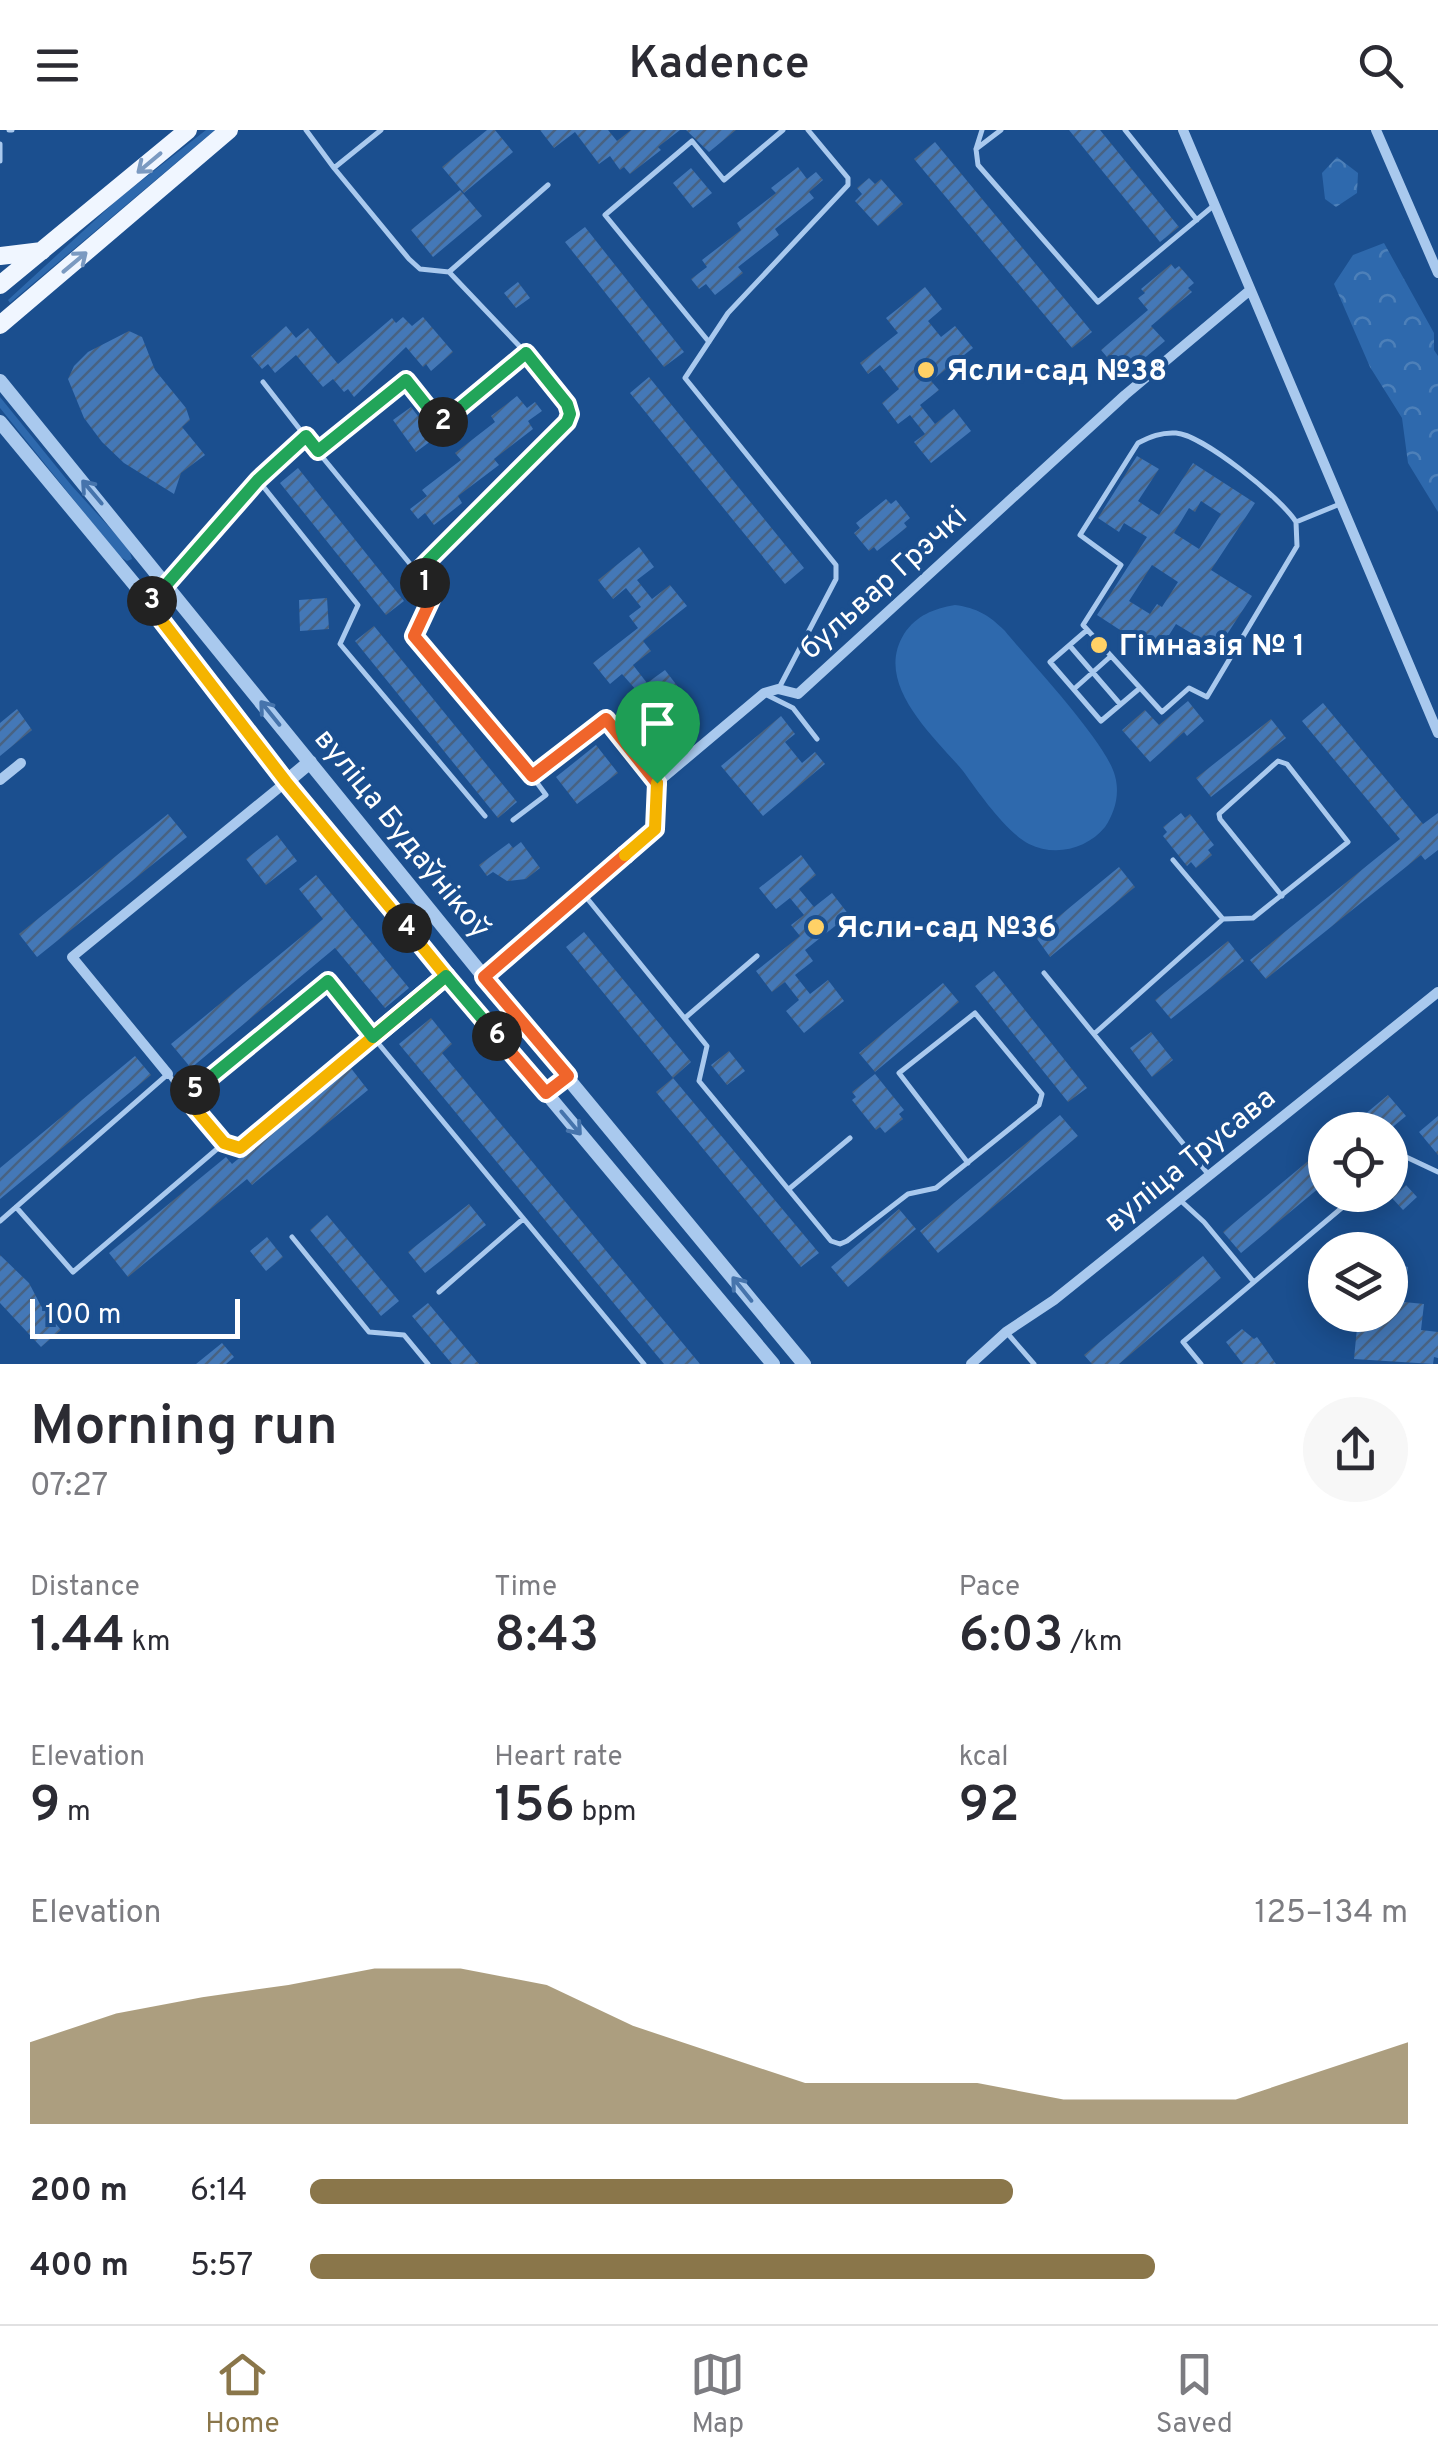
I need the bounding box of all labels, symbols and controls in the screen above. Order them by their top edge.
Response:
text: Kadence [628,37,810,94]
icon: menu [30,38,85,93]
icon: search [1353,38,1408,93]
one-way arrow [136,152,162,174]
one-way arrow [61,251,87,273]
place label: Ясли-сад №38 [946,354,1167,391]
marker: Ясли-сад №38 [915,359,937,381]
pin: 2 [418,397,468,447]
text: 2 [434,404,452,440]
one-way arrow [81,479,103,505]
street label: бульвар Грэчкі [794,499,976,669]
pin: 1 [400,558,450,608]
text: 1 [419,565,431,601]
pin: 3 [127,576,177,626]
text: 3 [144,583,160,619]
place label: Гімназія № 1 [1119,629,1305,666]
marker: Гімназія № 1 [1088,634,1110,656]
pin [615,681,700,784]
icon: arrive [630,696,685,751]
one-way arrow [259,700,281,726]
street label: вуліца Будаўнікоў [305,722,497,947]
pin: 4 [382,903,432,953]
text: 4 [398,910,416,946]
place label: Ясли-сад №36 [836,911,1057,948]
marker: Ясли-сад №36 [805,916,827,938]
pin: 6 [472,1011,522,1061]
text: 6 [488,1018,506,1054]
pin: 5 [170,1065,220,1115]
text: 5 [186,1072,204,1108]
street label: вуліца Трусава [1097,1080,1284,1241]
one-way arrow [559,1109,581,1135]
map controls [1308,1112,1408,1332]
button: locate [1308,1112,1408,1212]
button: layers [1308,1232,1408,1332]
one-way arrow [731,1276,753,1302]
scale bar [30,1294,240,1338]
text: 100 m [45,1298,121,1334]
text: Morning run [30,1394,338,1464]
button: share [1303,1397,1408,1502]
text: 07:27 [30,1467,108,1507]
text: Distance [30,1570,140,1606]
text: Time [494,1570,557,1606]
text: Pace [959,1570,1020,1606]
text: 1.44 [30,1606,125,1669]
text: 8:43 [494,1606,599,1669]
text: 6:03 [959,1606,1064,1669]
text: km [125,1625,170,1661]
text: /km [1064,1625,1122,1661]
text: Elevation [30,1740,145,1776]
text: Heart rate [494,1740,622,1776]
text: kcal [959,1740,1008,1776]
text: 9 [30,1776,60,1839]
text: 156 [494,1776,575,1839]
text: 92 [959,1776,1020,1839]
text: m [60,1795,91,1831]
text: bpm [575,1795,637,1831]
text: Elevation [30,1894,162,1934]
text: 125–134 m [1255,1894,1408,1934]
text: 200 m [30,2172,128,2212]
text: 6:14 [190,2172,247,2212]
text: 400 m [30,2247,129,2287]
text: 5:57 [190,2247,253,2287]
tab: Home [205,2347,280,2443]
tab: Map [690,2347,745,2443]
tab: Saved [1156,2347,1233,2443]

